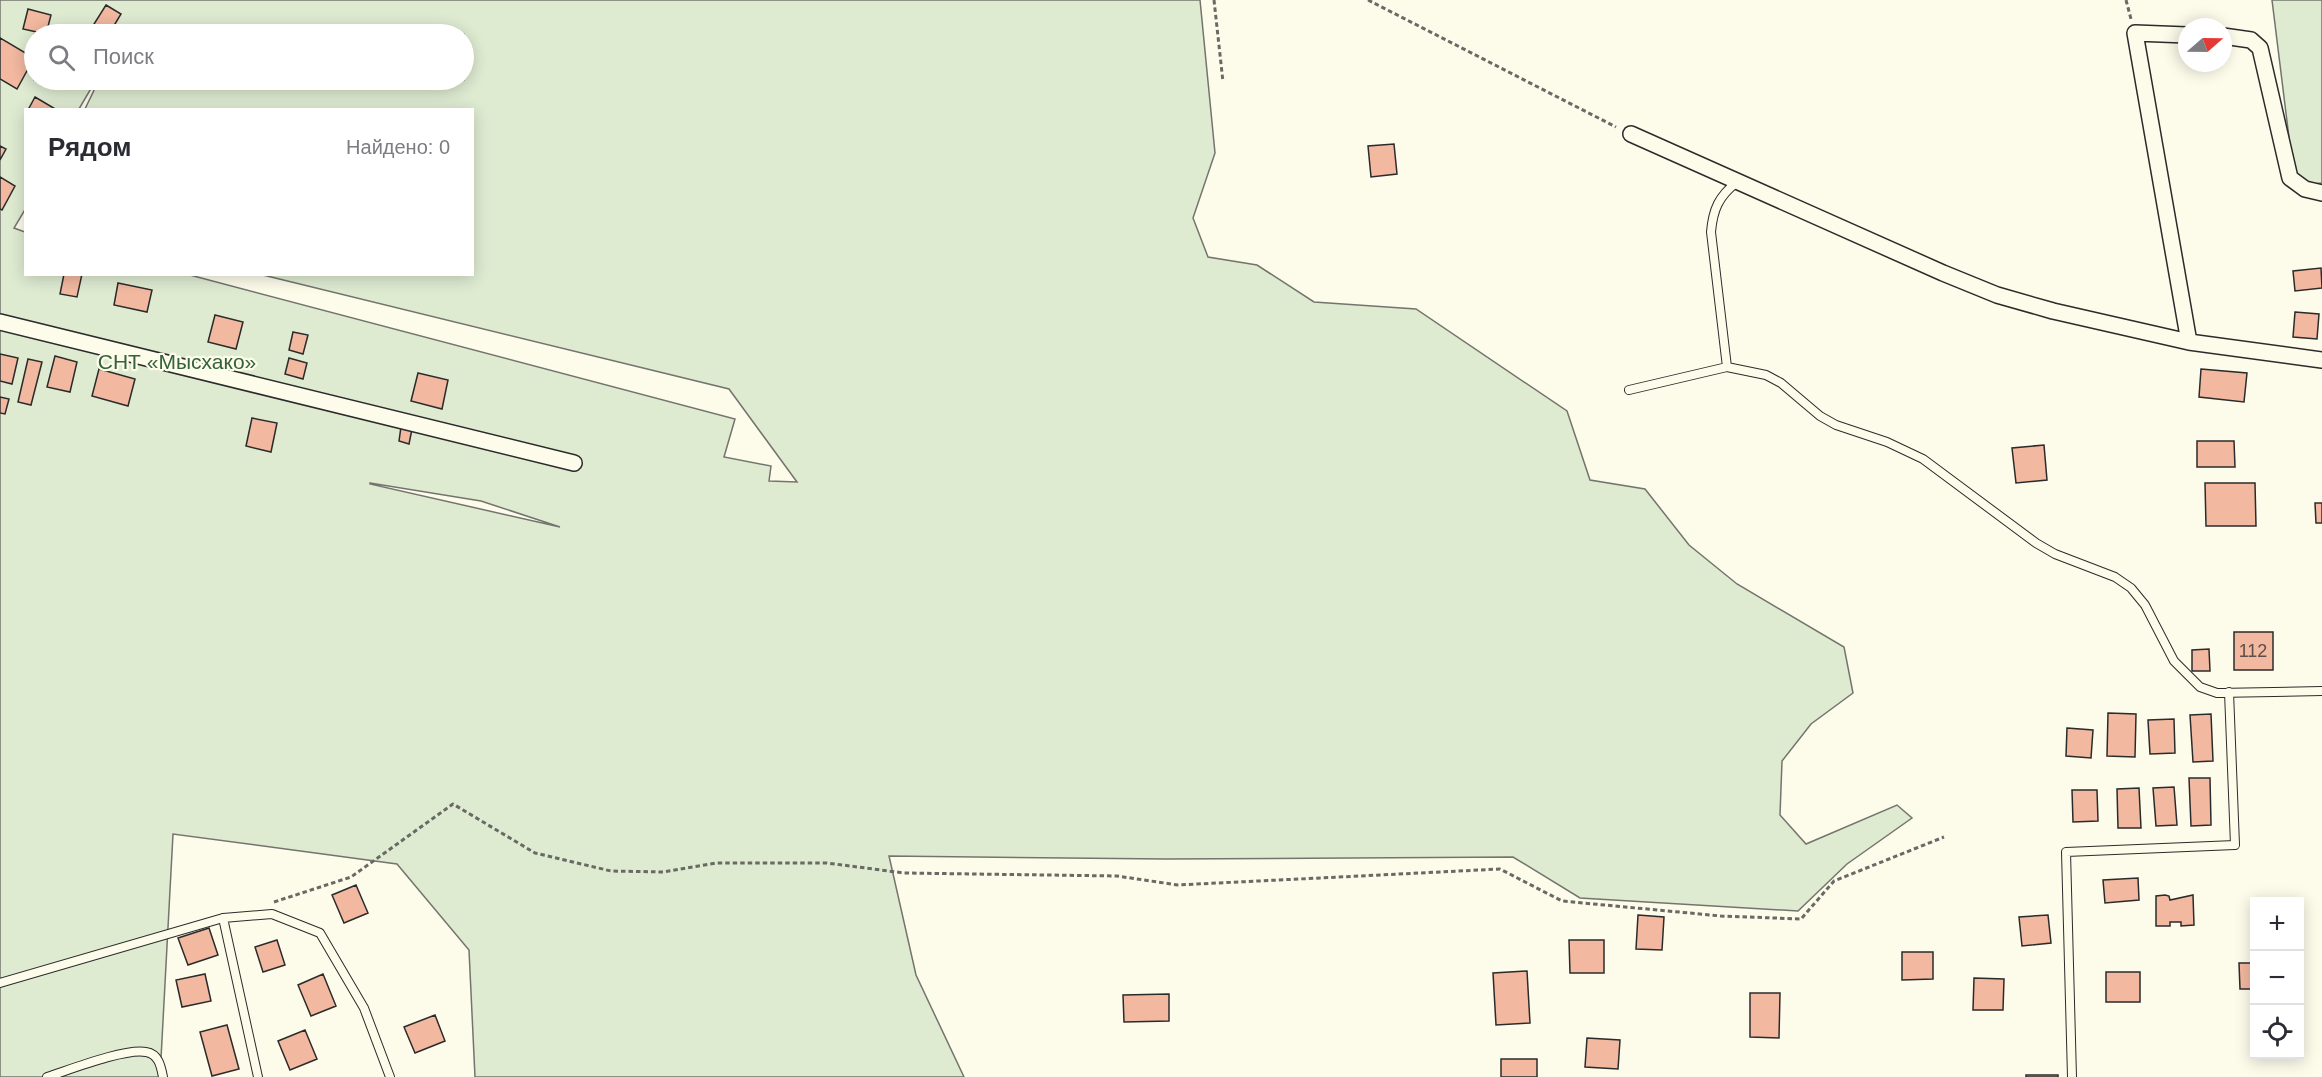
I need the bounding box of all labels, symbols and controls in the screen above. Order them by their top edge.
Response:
north arrow [2178,18,2232,72]
search box [24,24,474,90]
icon: search [45,41,78,74]
text: Поиск [93,44,154,69]
text: Рядом [48,132,131,162]
text: Найдено: 0 [346,136,450,158]
park label: СНТ «Мысхако» [98,350,256,373]
house number: 112 [2239,641,2267,661]
map controls [2250,897,2304,1059]
button: + [2250,897,2304,951]
button: − [2250,951,2304,1005]
button: locate [2250,1005,2304,1059]

